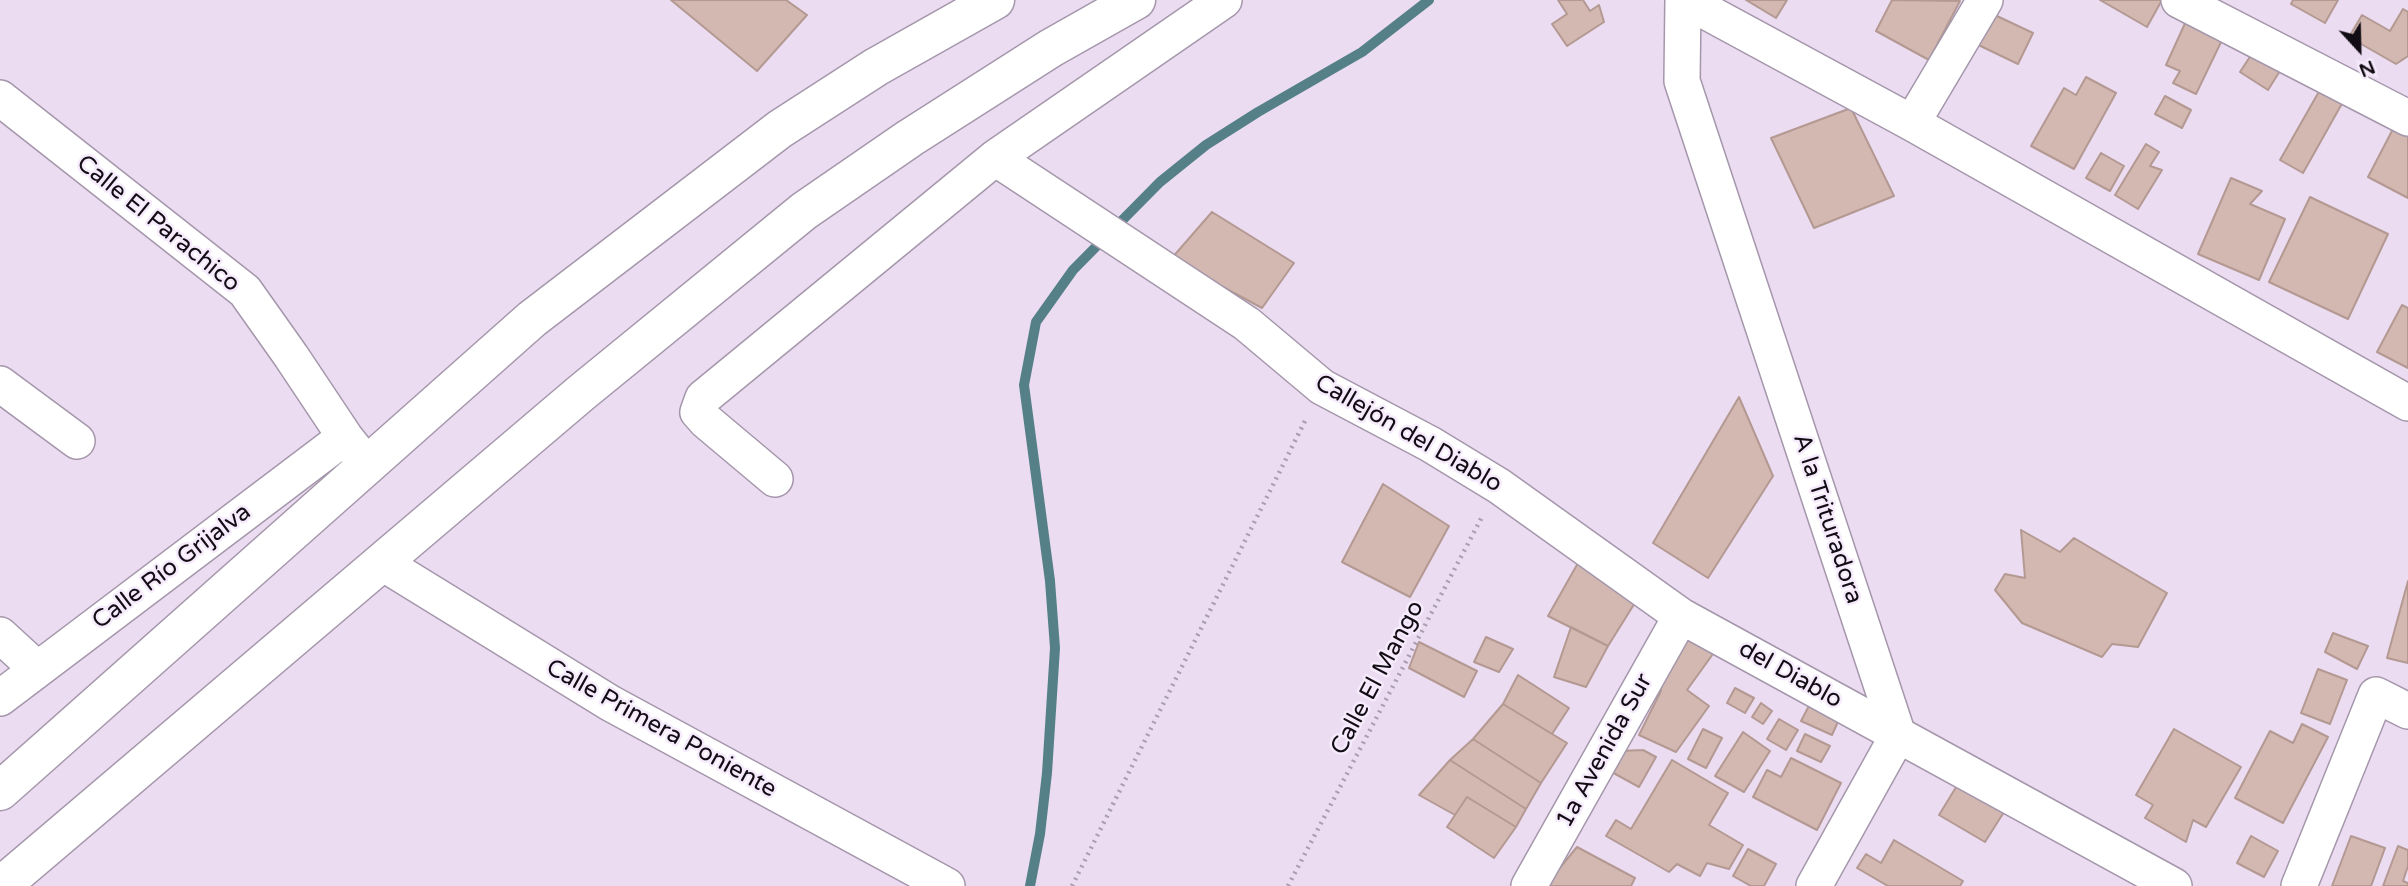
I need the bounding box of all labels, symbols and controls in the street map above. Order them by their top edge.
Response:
north arrow [2324,14,2394,84]
text: N [2356,55,2378,82]
street label: Calle El Parachico [71,149,245,299]
street label: Callejón del Diablo [1309,369,1507,499]
street label: A la Trituradora [1786,430,1868,608]
street label: Calle Río Grijalva [87,498,257,636]
street label: Calle El Mango [1325,596,1431,760]
street label: del Diablo [1733,635,1847,715]
street label: Calle Primera Poniente [541,654,781,804]
street label: 1a Avenida Sur [1551,669,1659,833]

